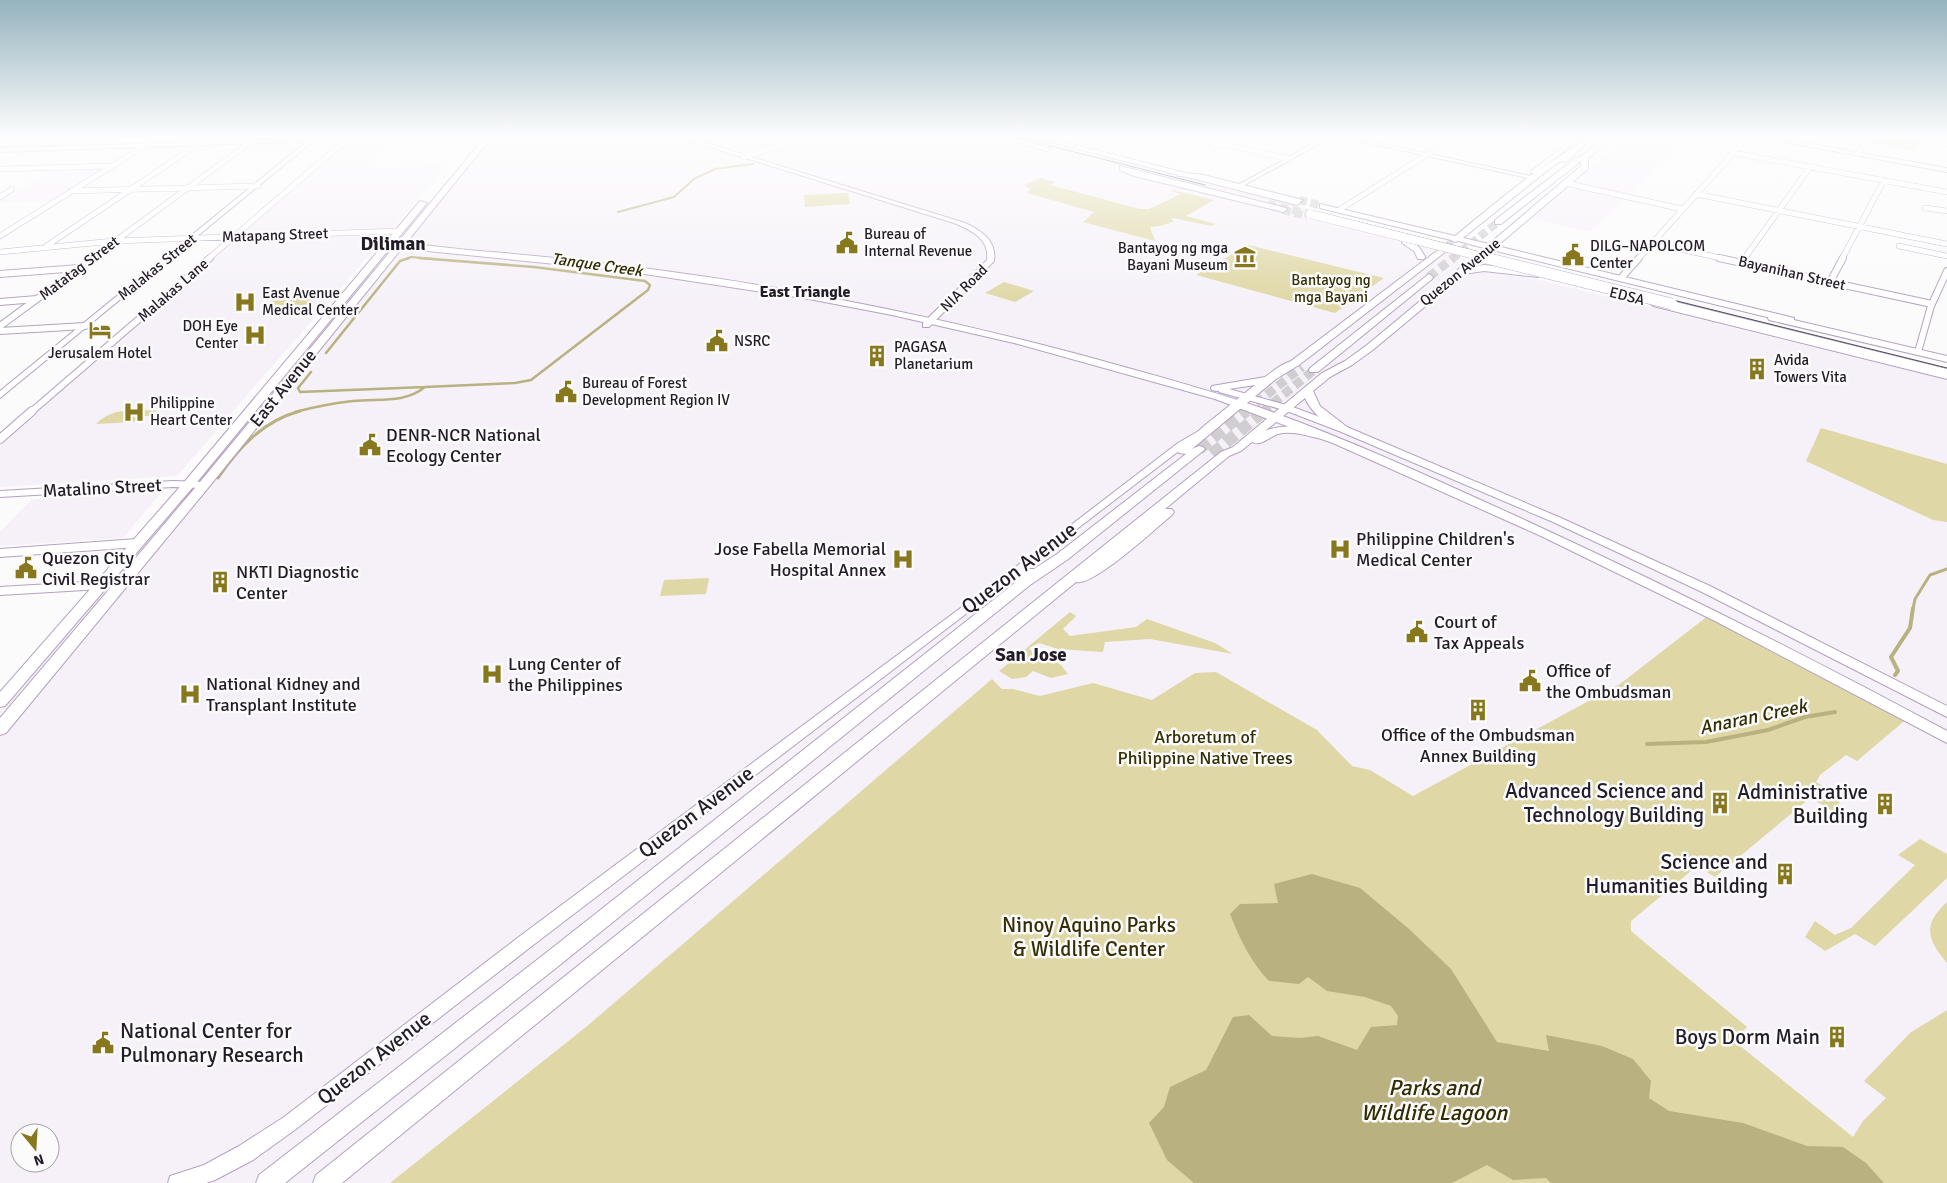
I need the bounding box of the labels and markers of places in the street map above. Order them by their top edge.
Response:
place label: Bureau of Internal Revenue [864,225,972,260]
public building icon: Bureau of Internal Revenue [834,230,860,256]
place label: DILG–NAPOLCOM Center [1590,237,1705,272]
place label: Bantayog ng mga Bayani Museum [1118,239,1228,274]
public building icon: DILG–NAPOLCOM Center [1560,242,1586,268]
museum icon: Bantayog ng mga Bayani Museum [1232,244,1258,270]
place label: East Avenue Medical Center [262,284,359,319]
hospital icon: East Avenue Medical Center [232,289,258,315]
hotel icon: Jerusalem Hotel [87,317,113,343]
place label: DOH Eye Center [182,317,238,352]
hospital icon: DOH Eye Center [242,322,268,348]
public building icon: NSRC [704,328,730,354]
place label: NSRC [734,332,770,350]
place label: PAGASA Planetarium [894,338,973,373]
building icon: PAGASA Planetarium [864,343,890,369]
place label: Jerusalem Hotel [48,344,152,362]
place label: Avida Towers Vita [1774,351,1847,386]
building icon: Avida Towers Vita [1744,356,1770,382]
place label: Bureau of Forest Development Region IV [582,374,730,409]
public building icon: Bureau of Forest Development Region IV [553,379,579,405]
place label: Philippine Heart Center [150,394,233,429]
hospital icon: Philippine Heart Center [121,399,147,425]
place label: DENR-NCR National Ecology Center [386,424,541,467]
public building icon: DENR-NCR National Ecology Center [357,432,383,458]
place label: Philippine Children's Medical Center [1356,528,1515,571]
hospital icon: Philippine Children's Medical Center [1327,536,1353,562]
place label: Jose Fabella Memorial Hospital Annex [714,538,887,581]
hospital icon: Jose Fabella Memorial Hospital Annex [890,546,916,572]
place label: Quezon City Civil Registrar [42,547,150,590]
public building icon: Quezon City Civil Registrar [13,555,39,581]
place label: NKTI Diagnostic Center [236,561,359,604]
building icon: NKTI Diagnostic Center [207,569,233,595]
place label: Court of Tax Appeals [1434,611,1524,654]
public building icon: Court of Tax Appeals [1404,619,1430,645]
place label: Lung Center of the Philippines [508,653,623,696]
place label: Office of the Ombudsman [1546,660,1671,703]
hospital icon: Lung Center of the Philippines [479,661,505,687]
public building icon: Office of the Ombudsman [1517,668,1543,694]
place label: National Kidney and Transplant Institute [206,673,361,716]
hospital icon: National Kidney and Transplant Institute [177,681,203,707]
building icon: Office of the Ombudsman Annex Building [1465,697,1491,723]
place label: Office of the Ombudsman Annex Building [1381,724,1575,767]
place label: Advanced Science and Technology Building [1505,778,1704,828]
place label: Administrative Building [1737,779,1868,829]
building icon: Advanced Science and Technology Building [1707,790,1733,816]
building icon: Administrative Building [1872,791,1898,817]
place label: Science and Humanities Building [1585,849,1768,899]
building icon: Science and Humanities Building [1772,861,1798,887]
place label: National Center for Pulmonary Research [120,1018,304,1068]
place label: Boys Dorm Main [1675,1024,1820,1050]
building icon: Boys Dorm Main [1824,1024,1850,1050]
public building icon: National Center for Pulmonary Research [90,1030,116,1056]

